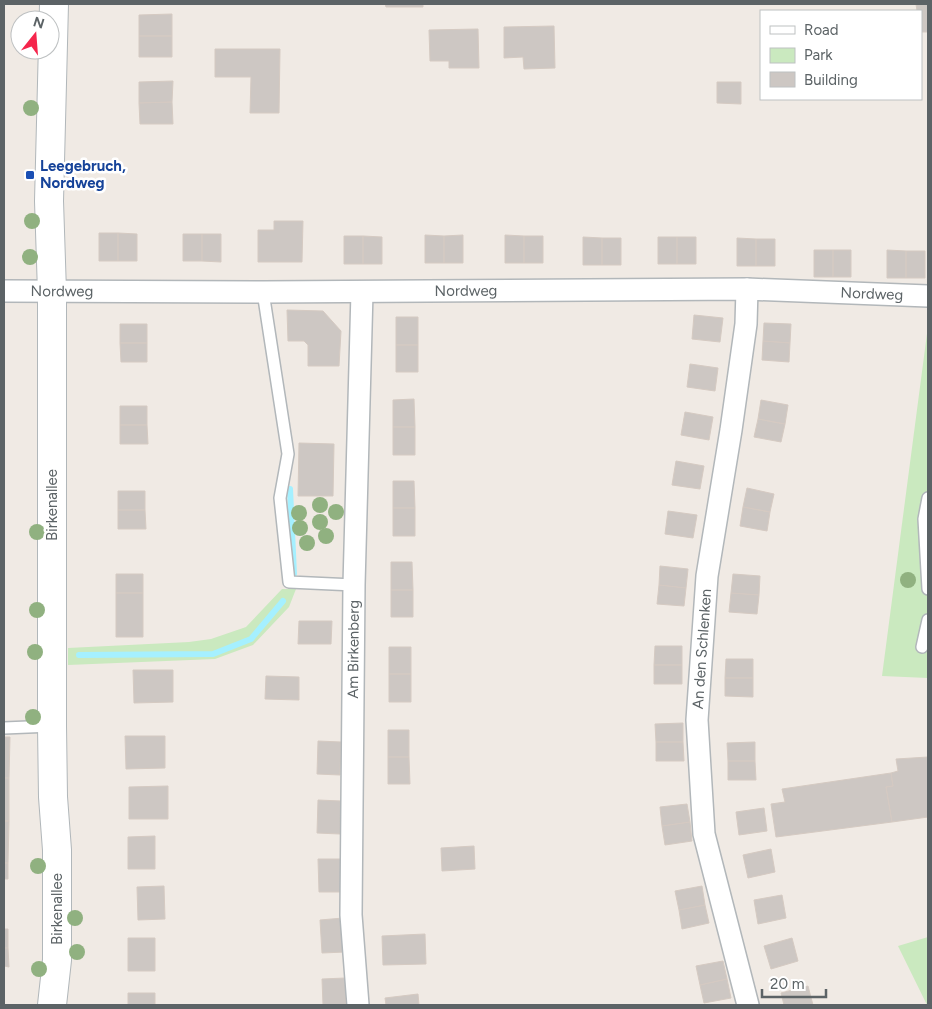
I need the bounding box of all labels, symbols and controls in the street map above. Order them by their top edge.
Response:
north arrow [10,10,60,60]
legend [760,10,922,100]
text: N [31,13,46,33]
text: Road [804,21,839,39]
text: Park [804,46,833,64]
text: Building [804,71,858,89]
place label: Leegebruch, Nordweg [40,157,126,192]
marker: Leegebruch, Nordweg [24,169,36,181]
street label: Nordweg [31,282,93,300]
street label: Nordweg [435,282,497,300]
street label: Nordweg [840,284,904,304]
street label: Birkenallee [43,469,61,541]
street label: An den Schlenken [689,588,715,710]
street label: Am Birkenberg [344,600,363,699]
street label: Birkenallee [48,873,66,945]
scale bar [762,966,826,998]
text: 20 m [770,975,804,993]

